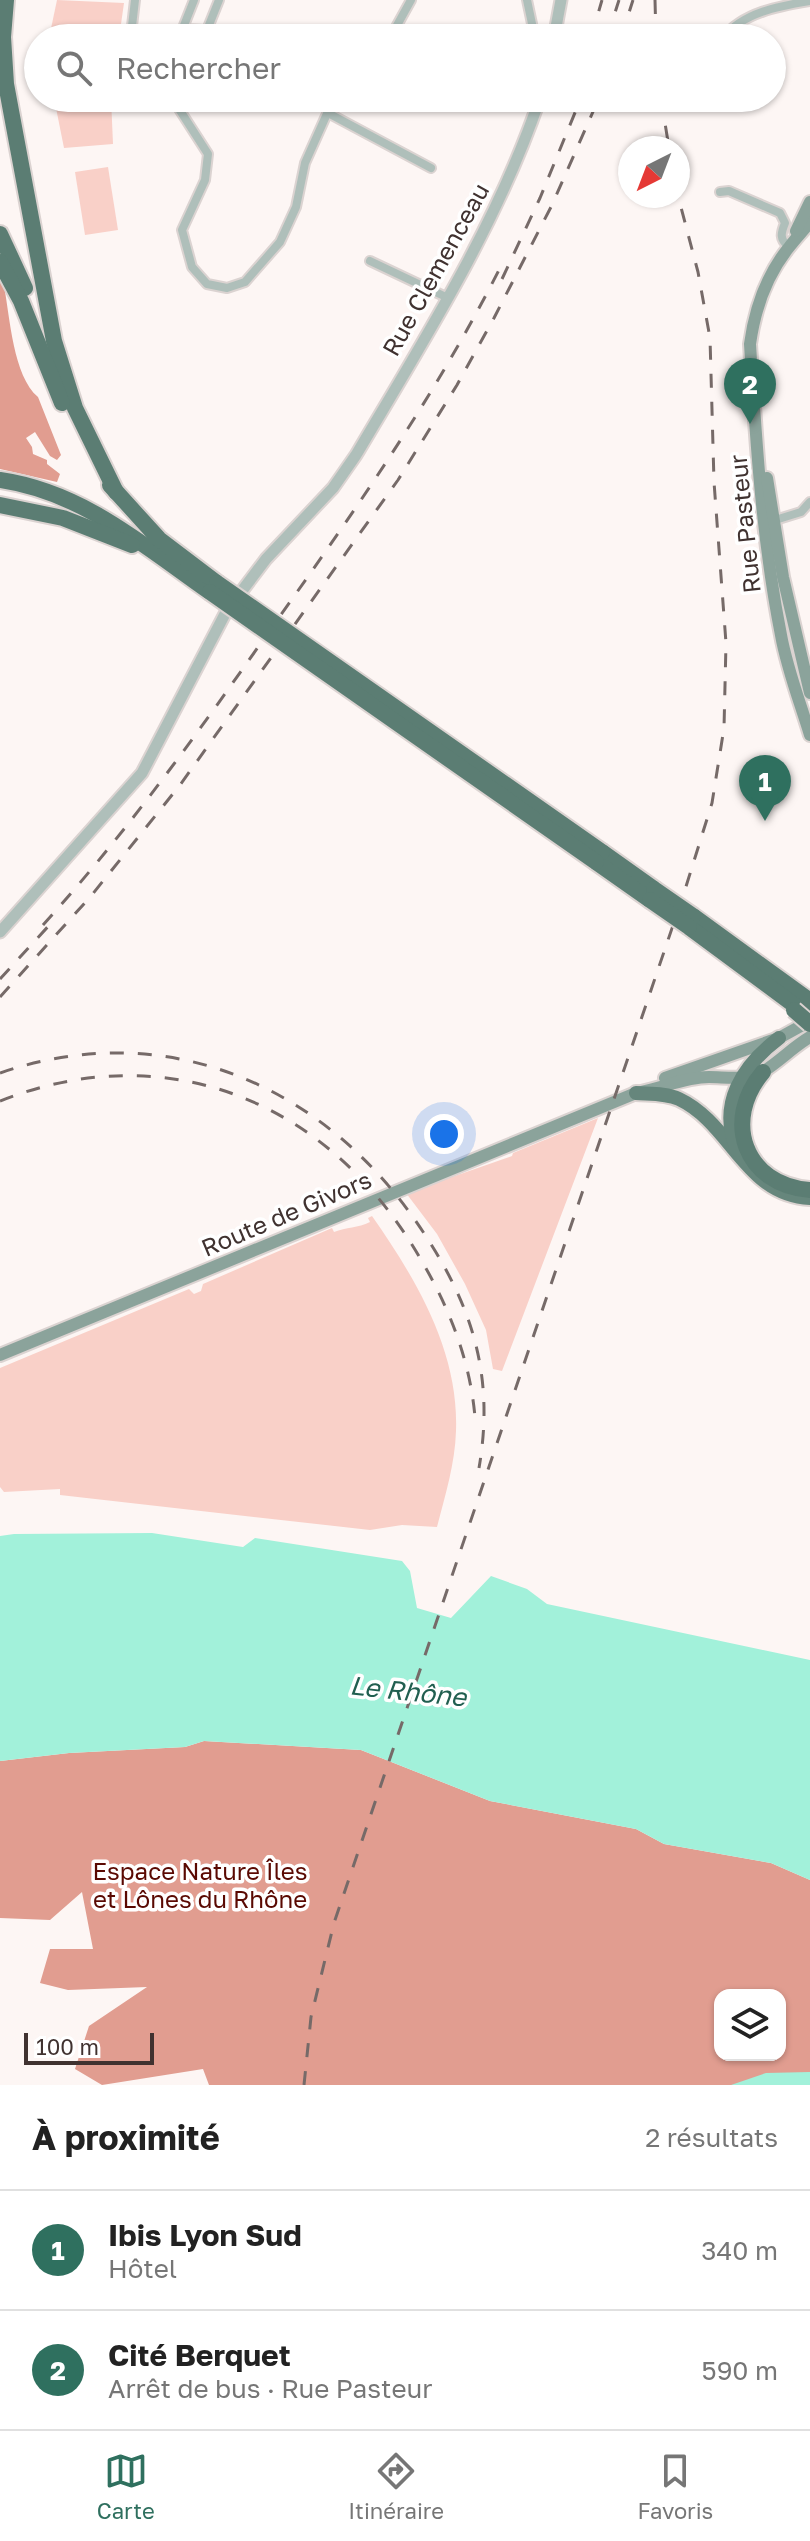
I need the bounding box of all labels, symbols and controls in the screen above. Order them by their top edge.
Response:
search box [24,24,786,112]
icon: search [52,46,96,90]
text: Rechercher [116,50,281,86]
north arrow [618,136,690,208]
street label: Rue Clemenceau [376,178,494,360]
pin: 2 [724,358,776,424]
street label: Rue Pasteur [722,453,766,595]
pin: 1 [739,755,791,821]
your location [424,1114,464,1154]
street label: Route de Givors [197,1164,375,1262]
water label: Le Rhône [348,1669,469,1713]
park label: Espace Nature Îles et Lônes du Rhône [92,1856,308,1913]
map controls [714,1989,786,2061]
button: layers [714,1989,786,2061]
scale bar [24,2029,154,2065]
text: 100 m [36,2033,99,2060]
text: À proximité [32,2117,220,2157]
text: 2 résultats [645,2122,778,2153]
text: Ibis Lyon Sud [108,2217,302,2253]
text: 1 [51,2235,65,2266]
text: 340 m [701,2235,778,2266]
text: Hôtel [108,2253,177,2284]
text: Cité Berquet [108,2337,291,2373]
text: 2 [50,2355,66,2386]
text: 590 m [702,2355,778,2386]
text: Arrêt de bus · Rue Pasteur [108,2373,432,2404]
tab: Carte [97,2449,155,2524]
tab: Itinéraire [348,2449,444,2524]
tab: Favoris [637,2449,713,2524]

